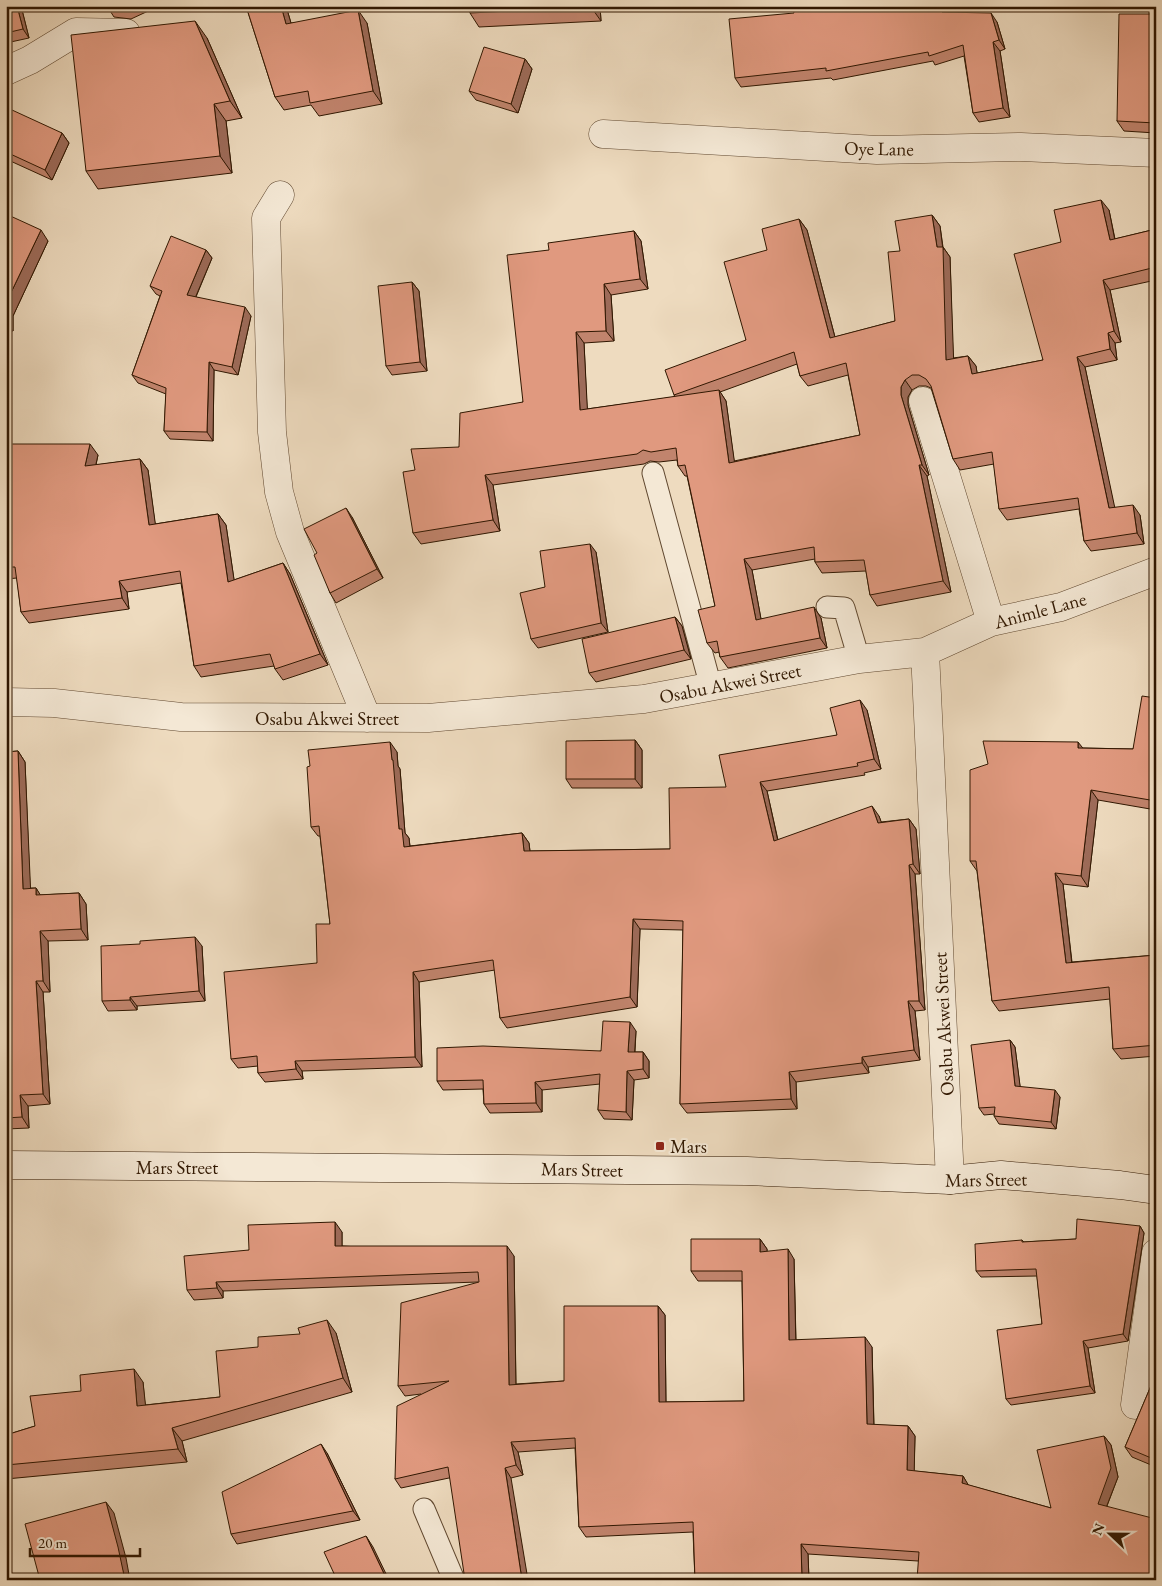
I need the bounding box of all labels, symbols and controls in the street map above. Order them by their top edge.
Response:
street label: Oye Lane [844,135,914,162]
street label: Animle Lane [990,586,1089,635]
street label: Osabu Akwei Street [657,657,803,710]
street label: Osabu Akwei Street [255,706,399,731]
street label: Osabu Akwei Street [927,951,960,1097]
place label: Mars [670,1134,707,1159]
marker: Mars [654,1140,666,1152]
street label: Mars Street [136,1155,218,1180]
street label: Mars Street [541,1156,623,1183]
street label: Mars Street [945,1166,1027,1193]
north arrow [1084,1508,1134,1558]
text: N [1087,1520,1109,1538]
scale bar [30,1526,140,1558]
text: 20 m [38,1533,67,1552]

